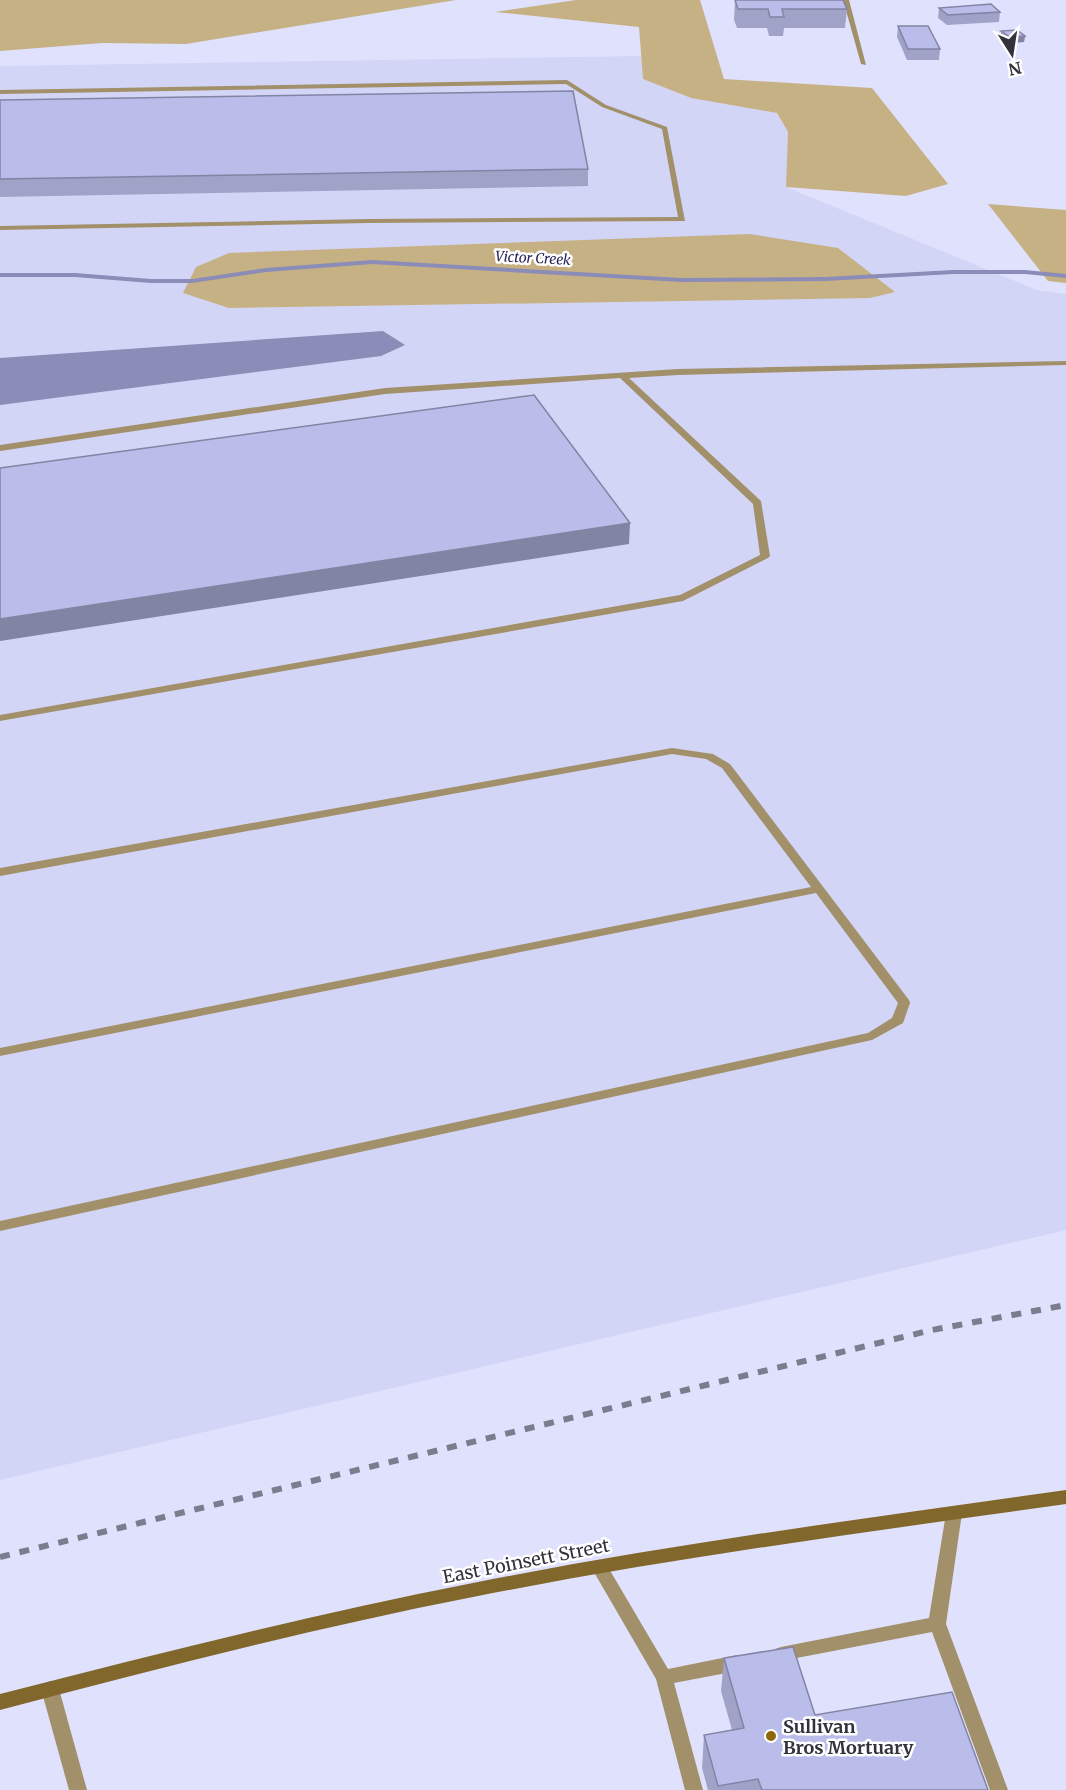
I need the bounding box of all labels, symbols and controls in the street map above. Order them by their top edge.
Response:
north arrow [982,24,1042,84]
text: N [1007,58,1023,80]
water label: Victor Creek [495,247,572,269]
street label: East Poinsett Street [441,1534,611,1588]
place label: Sullivan Bros Mortuary [783,1715,914,1759]
marker: Sullivan Bros Mortuary [764,1729,778,1743]

